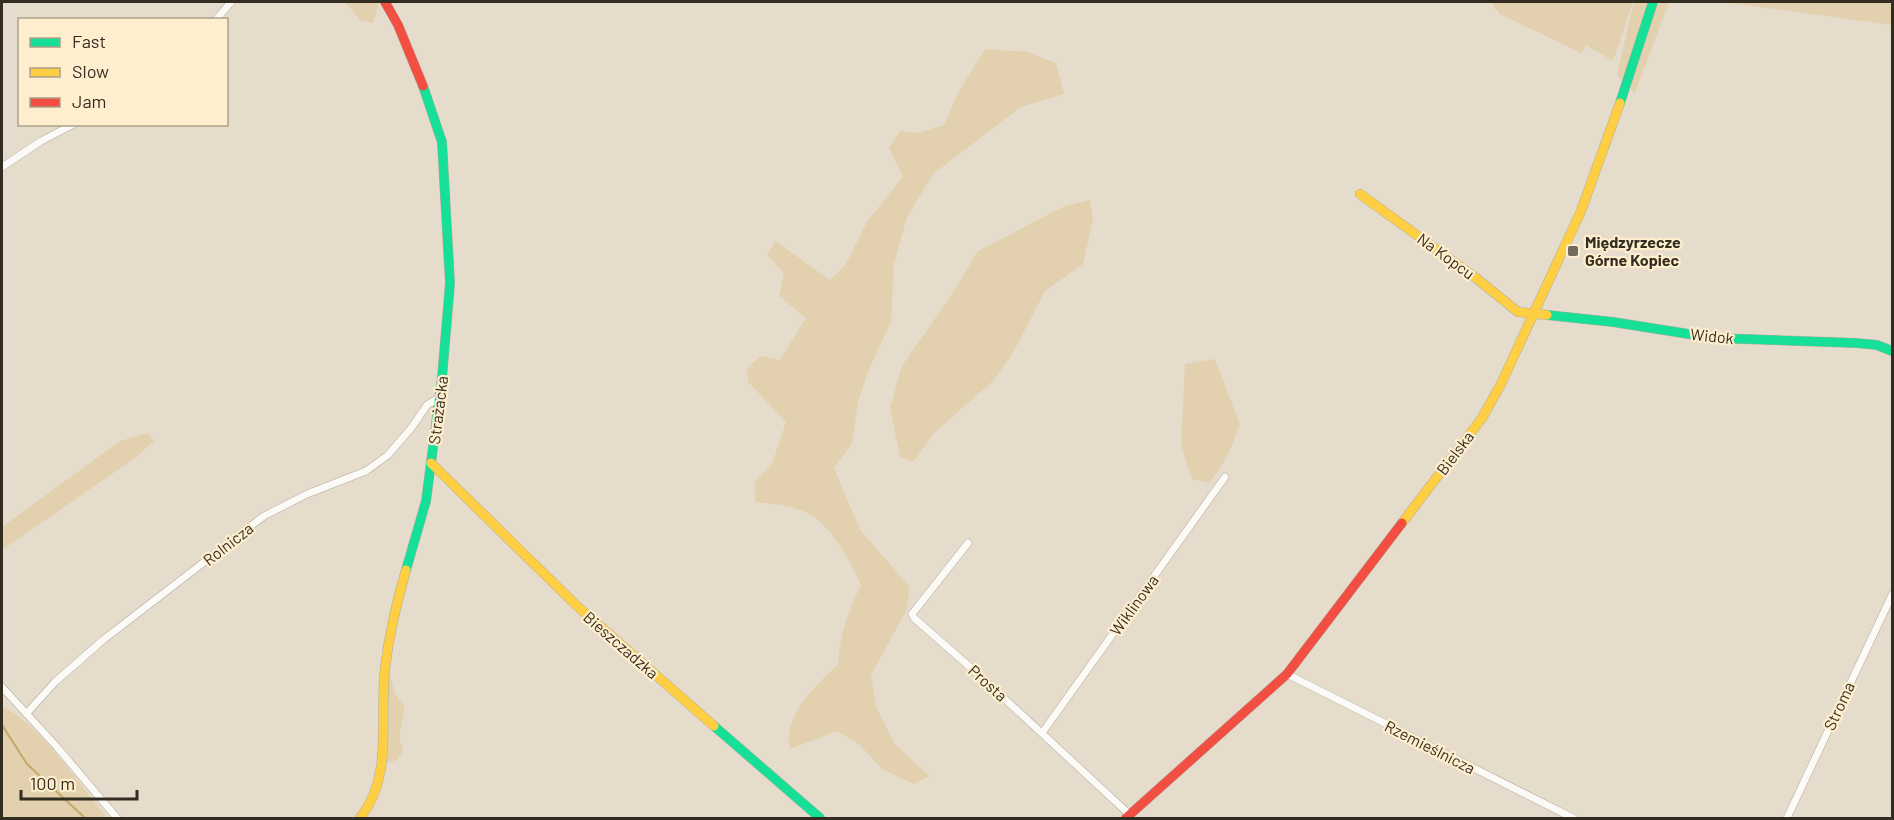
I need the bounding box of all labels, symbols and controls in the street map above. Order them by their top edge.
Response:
legend [18,18,228,126]
text: Fast [72,30,106,52]
text: Slow [72,60,109,82]
text: Jam [72,90,106,112]
street label: Na Kopcu [1414,228,1479,283]
place label: Międzyrzecze Górne Kopiec [1585,232,1681,269]
marker: Międzyrzecze Górne Kopiec [1566,244,1580,258]
street label: Widok [1689,324,1735,347]
street label: Strażacka [424,375,451,445]
street label: Bielska [1432,427,1477,478]
street label: Rolnicza [199,518,257,569]
street label: Wiklinowa [1105,571,1162,639]
street label: Bieszczadzka [580,607,663,682]
street label: Prosta [965,660,1012,705]
street label: Stroma [1819,679,1858,733]
street label: Rzemieślnicza [1382,716,1479,777]
scale bar [21,763,136,801]
text: 100 m [30,772,75,794]

